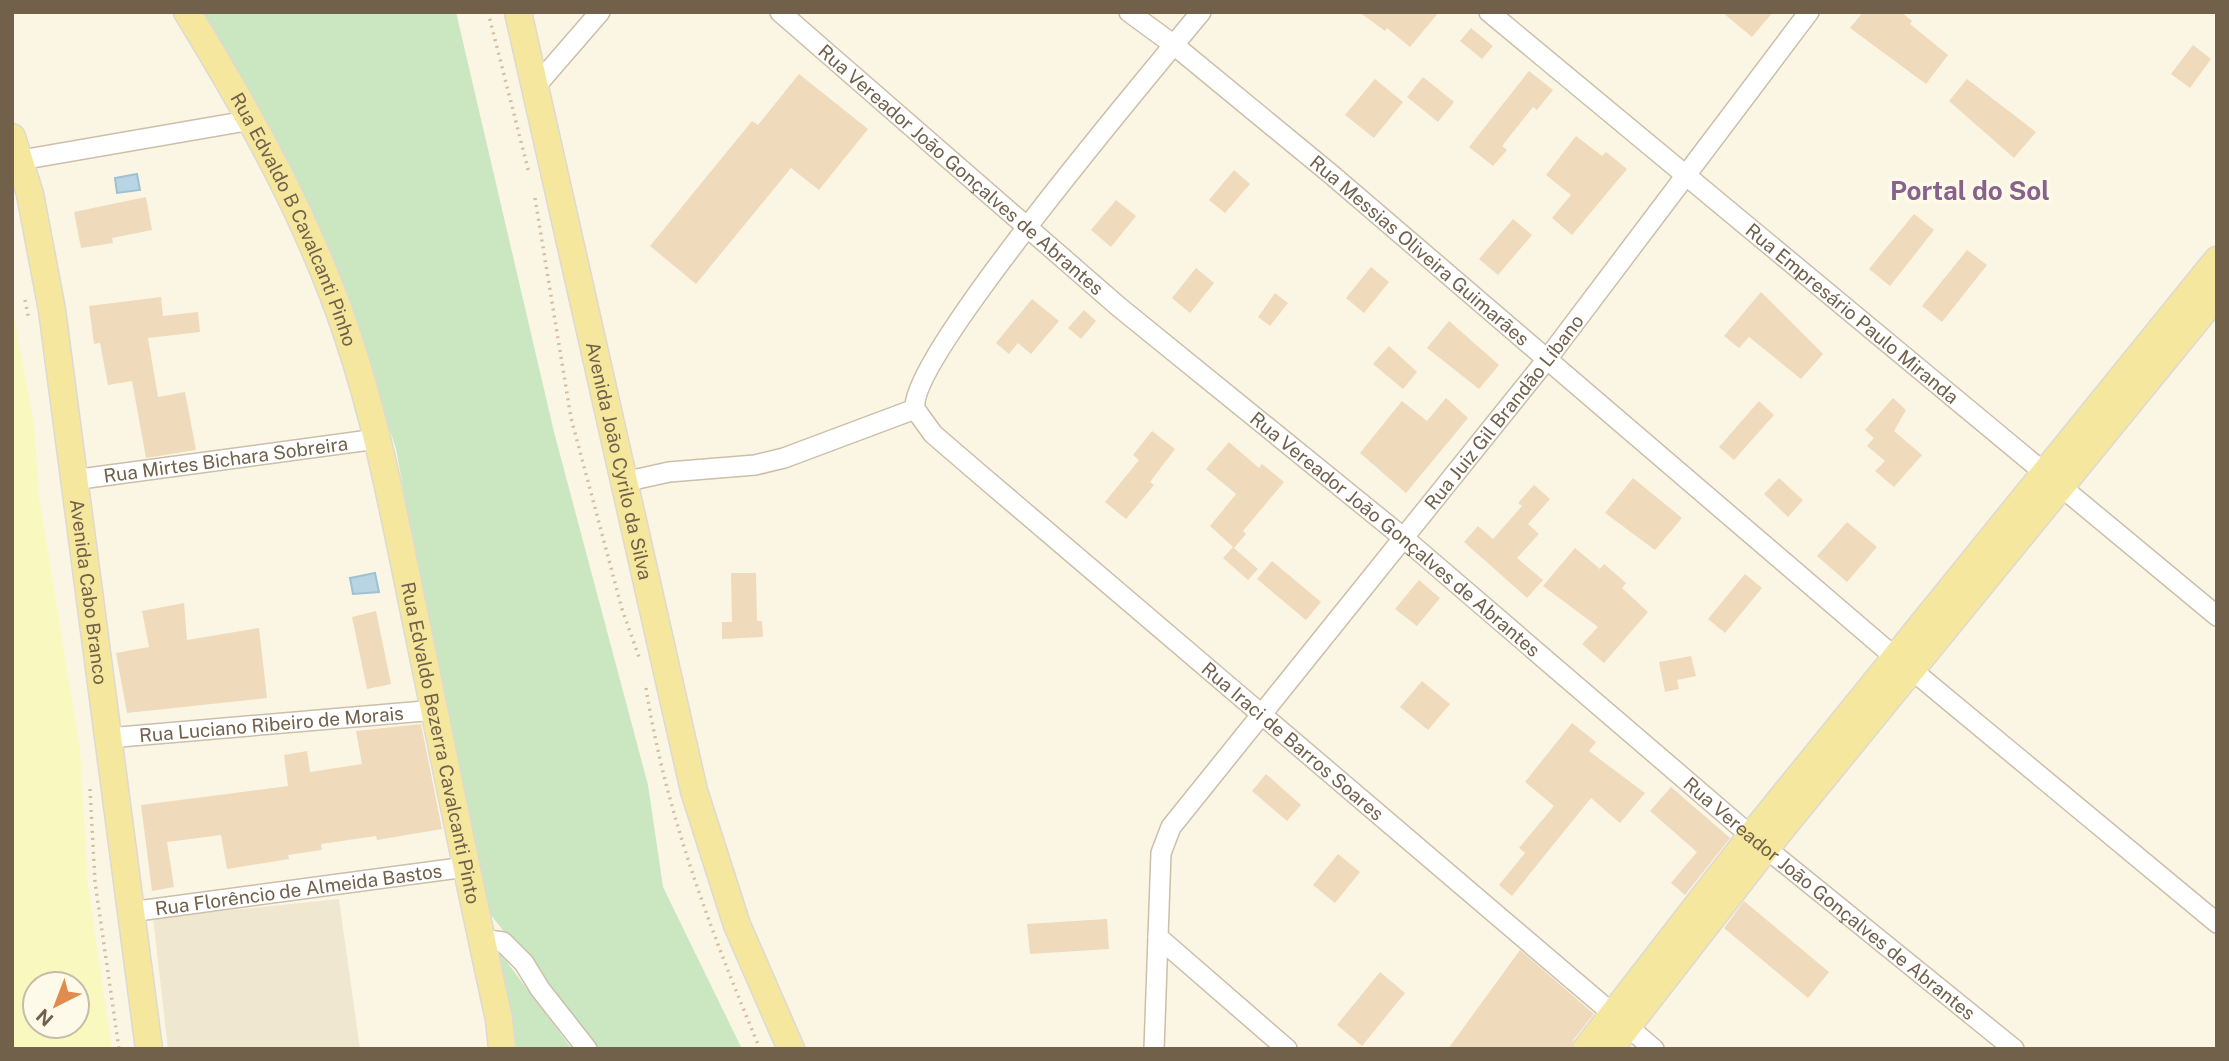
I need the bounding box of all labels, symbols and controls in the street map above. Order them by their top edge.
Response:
street label: Rua Vereador João Gonçalves de Abrantes [814,40,1108,299]
street label: Rua Edvaldo B Cavalcanti Pinho [226,89,361,349]
street label: Rua Messias Oliveira Guimarães [1306,151,1534,350]
district label: Portal do Sol [1890,175,2050,206]
street label: Rua Empresário Paulo Miranda [1741,219,1963,408]
street label: Rua Juiz Gil Brandão Líbano [1420,310,1588,514]
street label: Avenida João Cyrilo da Silva [582,339,657,582]
street label: Rua Vereador João Gonçalves de Abrantes [1246,407,1545,661]
street label: Rua Mirtes Bichara Sobreira [102,432,349,487]
street label: Avenida Cabo Branco [66,498,112,686]
street label: Rua Edvaldo Bezerra Cavalcanti Pinto [397,580,485,906]
street label: Rua Iraci de Barros Soares [1197,657,1388,825]
street label: Rua Luciano Ribeiro de Morais [138,702,405,746]
street label: Rua Vereador João Gonçalves de Abrantes [1679,772,1980,1024]
street label: Rua Florêncio de Almeida Bastos [154,859,443,920]
north arrow [21,970,91,1040]
text: N [32,1004,58,1031]

